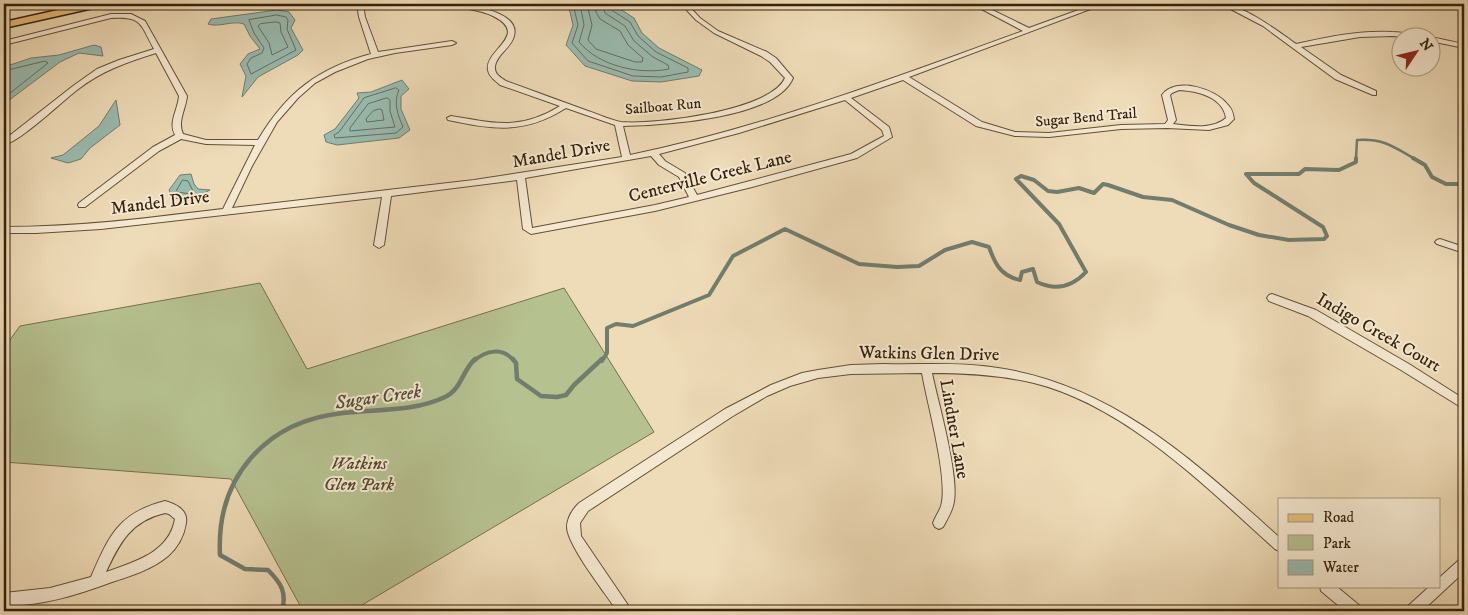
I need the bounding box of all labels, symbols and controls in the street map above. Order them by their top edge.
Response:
north arrow [1390,28,1440,78]
text: N [1415,35,1437,55]
street label: Sailboat Run [624,94,702,119]
street label: Sugar Bend Trail [1034,104,1138,131]
street label: Mandel Drive [510,135,612,173]
street label: Centerville Creek Lane [626,146,794,208]
street label: Mandel Drive [110,186,211,220]
street label: Indigo Creek Court [1312,288,1445,377]
street label: Watkins Glen Drive [858,342,999,366]
street label: Lindner Lane [934,378,974,481]
water label: Sugar Creek [333,380,423,415]
park label: Watkins Glen Park [324,453,395,496]
legend [1278,498,1440,588]
text: Road [1323,508,1355,527]
text: Park [1323,534,1352,553]
text: Water [1322,558,1359,577]

